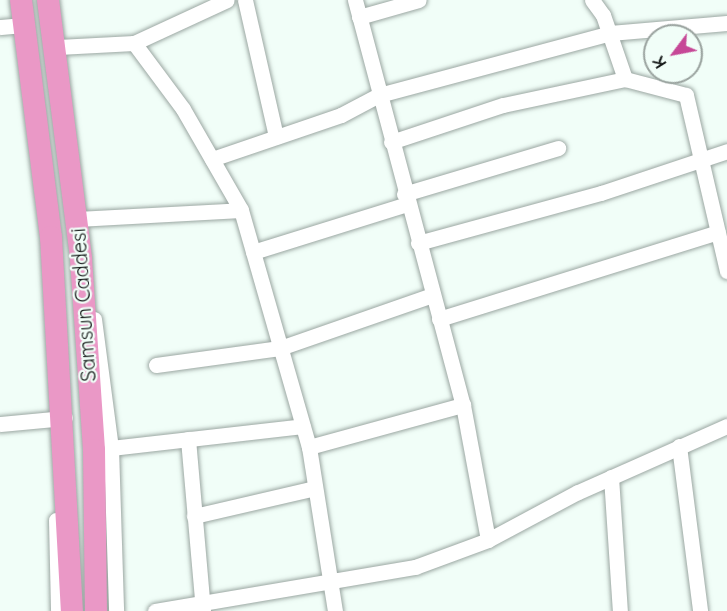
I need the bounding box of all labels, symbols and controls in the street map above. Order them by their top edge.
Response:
north arrow [643,24,703,84]
text: K [648,53,671,72]
street label: Samsun Caddesi [66,227,100,383]

